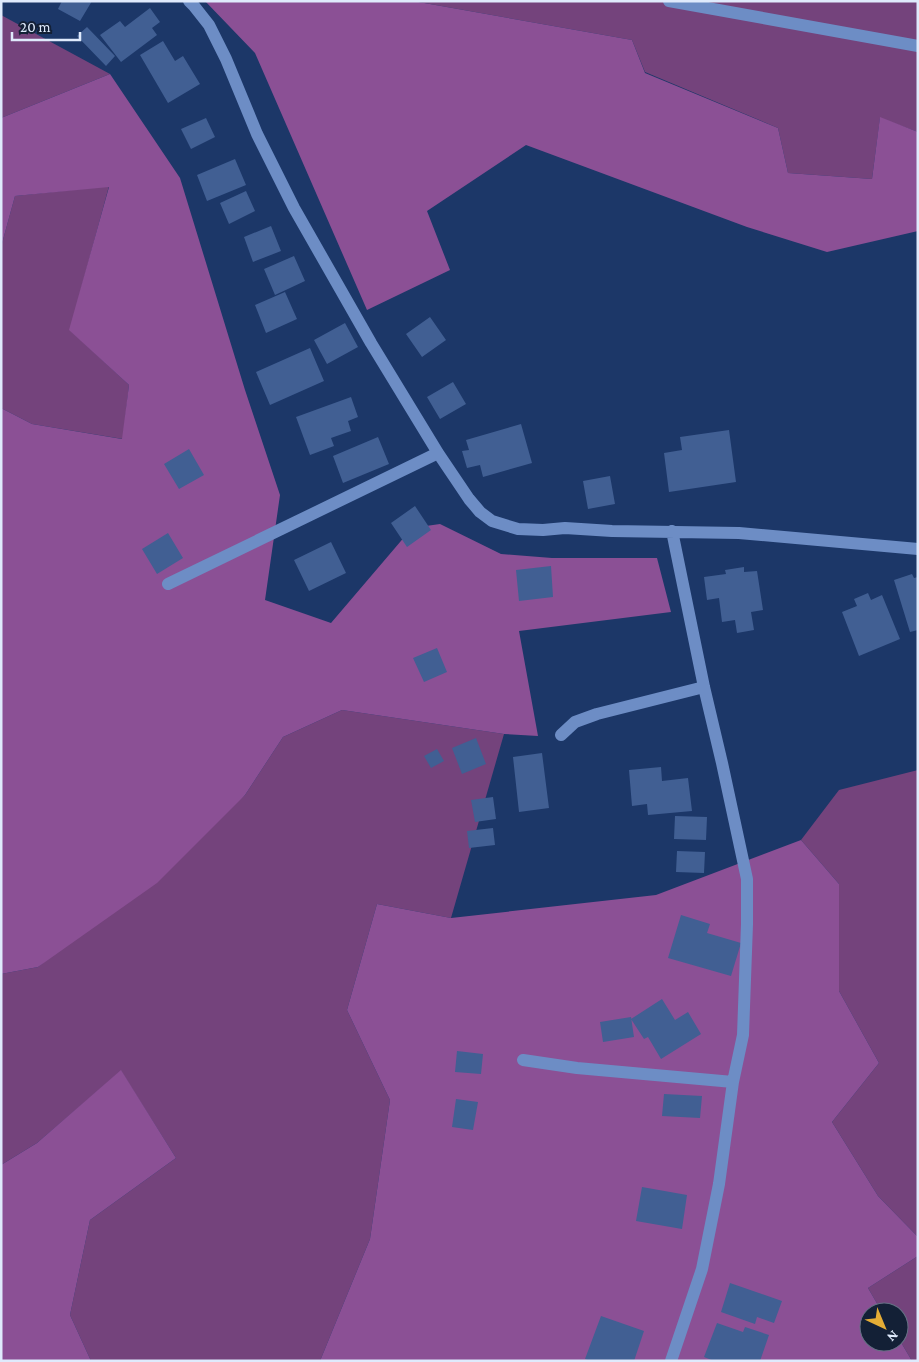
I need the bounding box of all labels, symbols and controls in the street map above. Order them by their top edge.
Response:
scale bar [12,10,80,42]
text: 20 m [20,19,51,35]
north arrow [859,1302,909,1352]
text: N [884,1327,902,1346]

